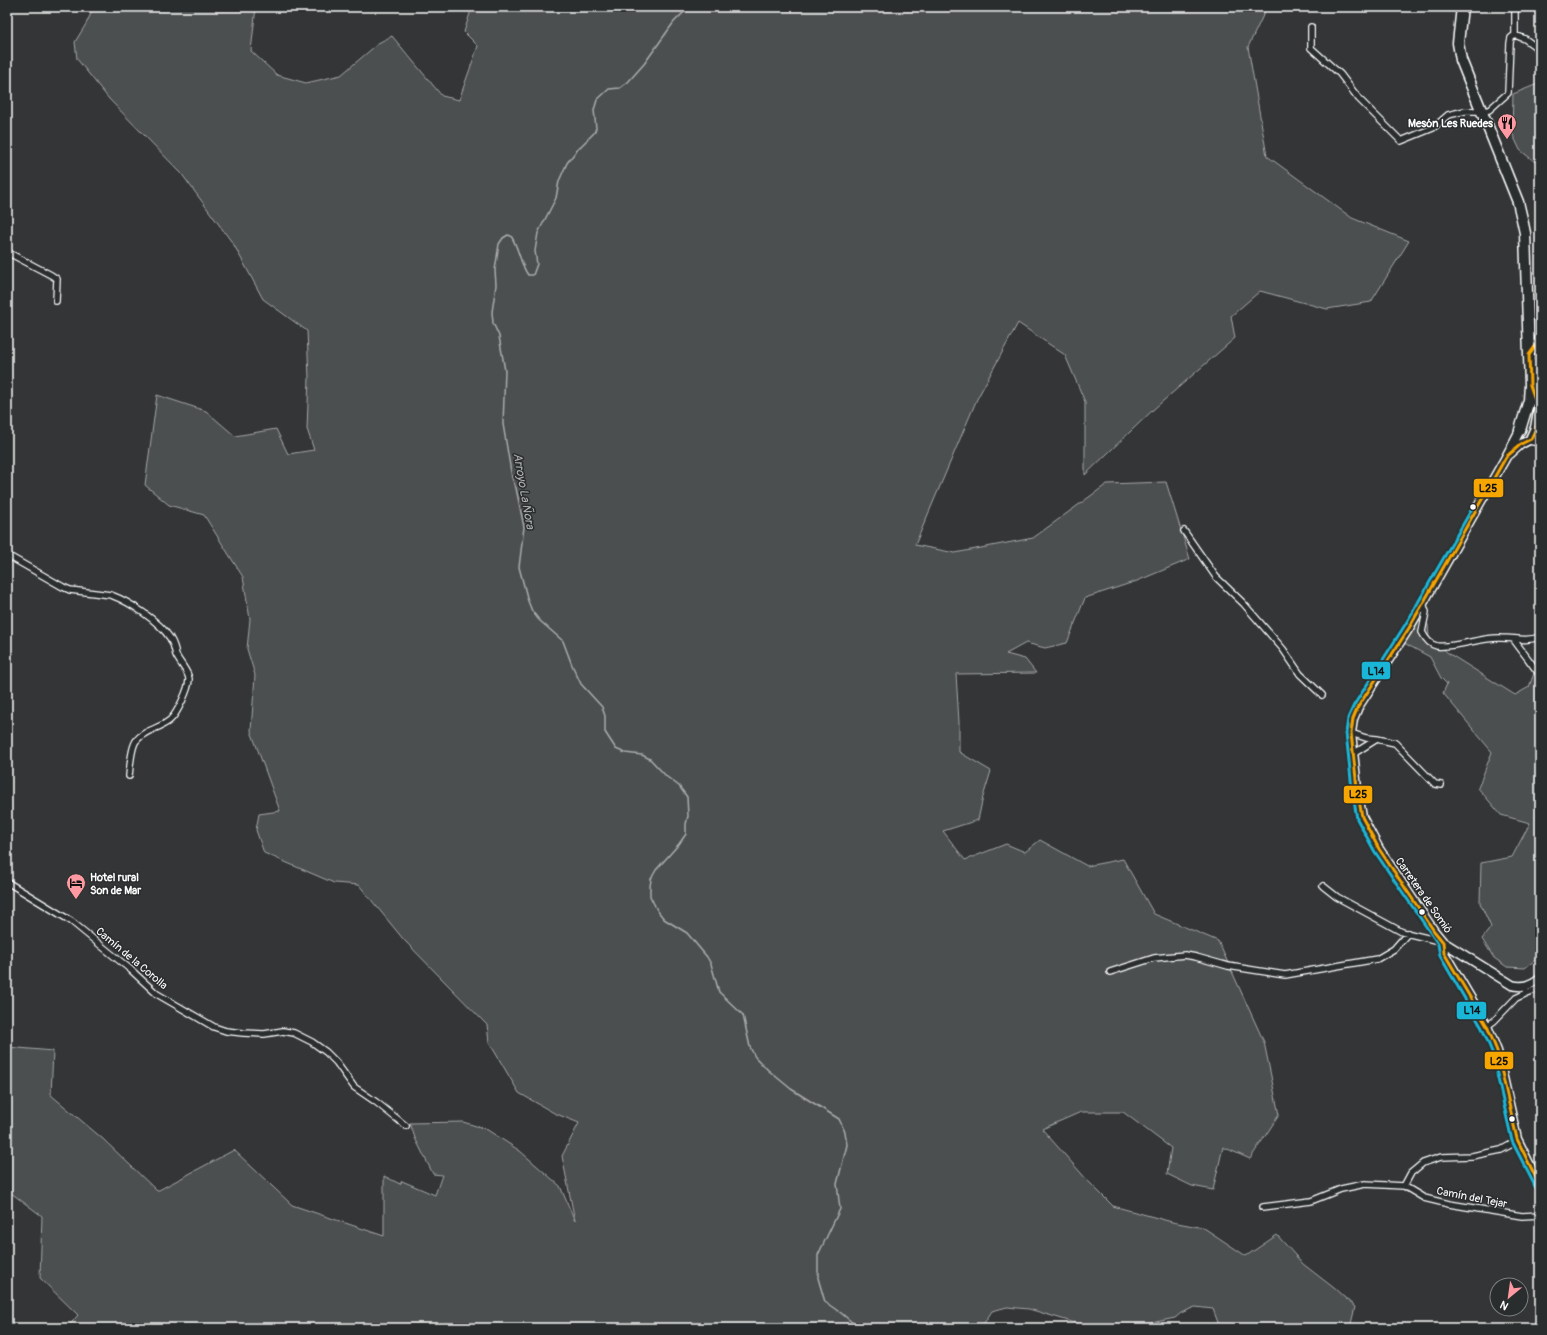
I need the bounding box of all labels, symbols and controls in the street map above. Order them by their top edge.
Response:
restaurant icon: Mesón Les Ruedes [1496,112,1518,140]
place label: Mesón Les Ruedes [1408,117,1493,130]
water label: Arroyo La Ñora [509,452,538,532]
line badge: L25 [1473,478,1504,498]
text: L25 [1479,482,1497,495]
unlabelled marker [1468,502,1478,512]
line badge: L14 [1361,661,1391,680]
text: L14 [1368,665,1385,678]
line badge: L25 [1343,785,1373,804]
text: L25 [1349,788,1367,801]
street label: Carretera de Somió [1393,855,1455,936]
place label: Hotel rural Son de Mar [90,871,142,897]
hotel icon: Hotel rural Son de Mar [65,872,87,900]
unlabelled marker [1417,907,1427,917]
street label: Camín de la Corolla [93,925,170,992]
line badge: L14 [1456,1001,1487,1020]
text: L14 [1464,1004,1481,1017]
line badge: L25 [1484,1051,1514,1070]
text: L25 [1490,1055,1508,1068]
unlabelled marker [1507,1114,1517,1124]
street label: Camín del Tejar [1435,1184,1508,1211]
north arrow [1489,1277,1529,1317]
text: N [1497,1298,1511,1313]

